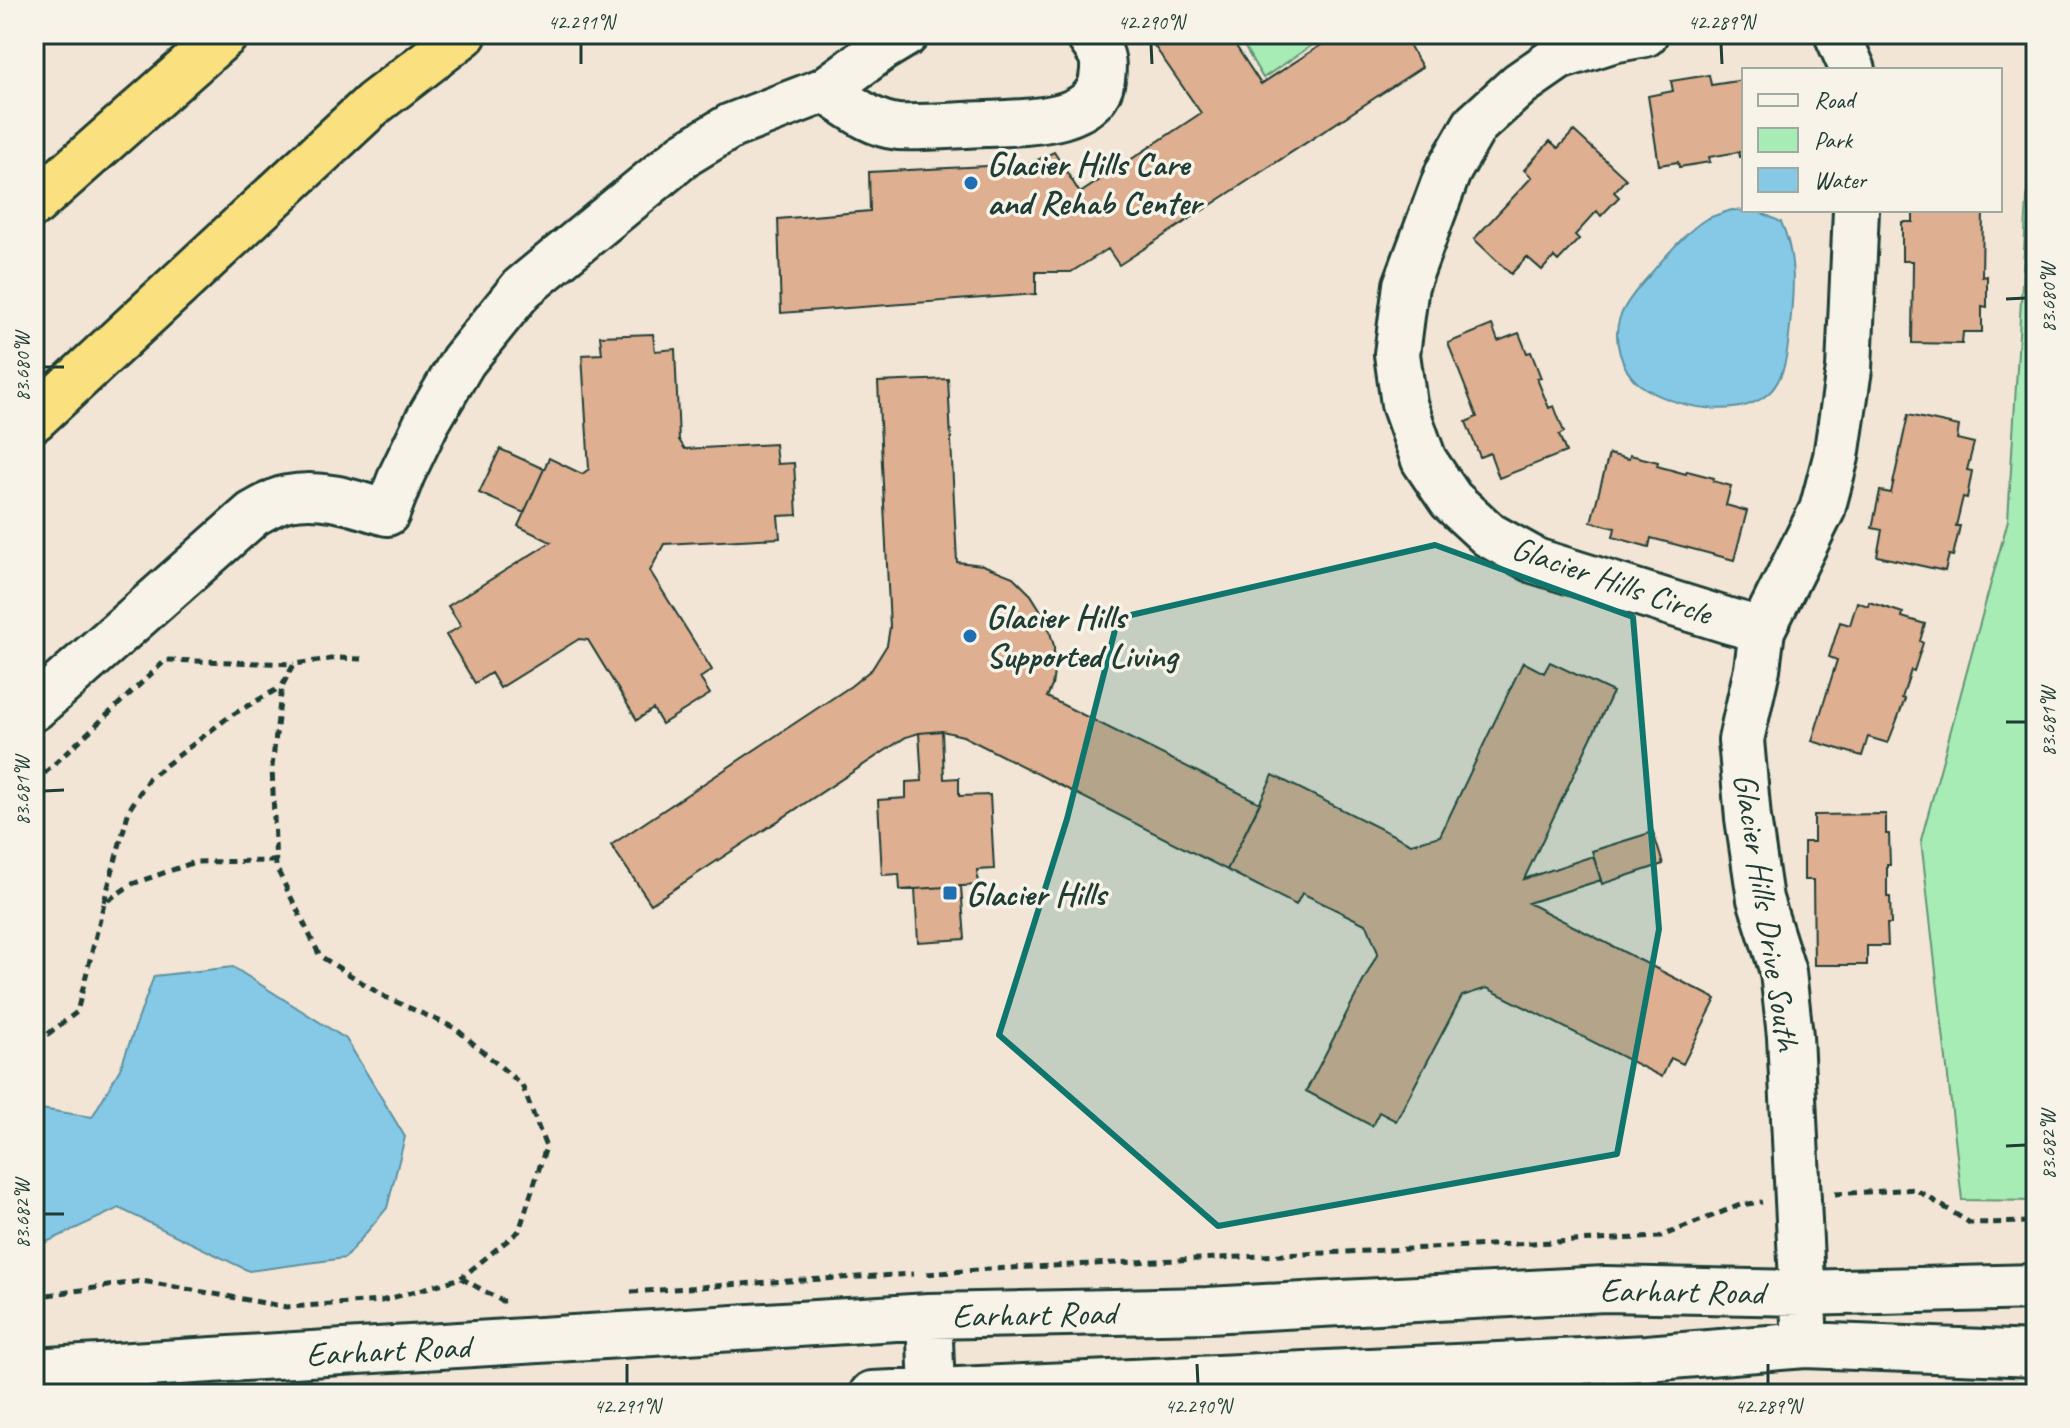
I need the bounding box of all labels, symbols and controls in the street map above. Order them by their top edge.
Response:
text: 42.291°N [548,10,617,35]
text: 42.290°N [1118,10,1187,35]
text: 42.289°N [1688,10,1757,35]
legend [1742,68,2002,212]
text: Road [1814,85,1858,115]
text: Park [1814,125,1854,155]
place label: Glacier Hills Care and Rehab Center [987,142,1205,224]
text: Water [1814,165,1869,195]
marker: Glacier Hills Care and Rehab Center [962,174,980,192]
text: 83.680°W [2036,260,2061,333]
text: 83.680°W [10,329,35,402]
street label: Glacier Hills Circle [1507,526,1719,635]
place label: Glacier Hills Supported Living [986,595,1180,677]
marker: Glacier Hills Supported Living [961,627,979,645]
text: 83.681°W [2036,684,2061,757]
text: 83.681°W [10,753,35,826]
street label: Glacier Hills Drive South [1724,770,1810,1056]
place label: Glacier Hills [966,872,1109,915]
marker: Glacier Hills [941,884,959,902]
text: 83.682°W [2036,1107,2061,1180]
text: 83.682°W [10,1176,35,1249]
street label: Earhart Road [1600,1268,1770,1314]
street label: Earhart Road [952,1291,1122,1337]
street label: Earhart Road [305,1324,477,1376]
text: 42.291°N [594,1394,663,1419]
text: 42.290°N [1165,1394,1234,1419]
text: 42.289°N [1735,1394,1804,1419]

